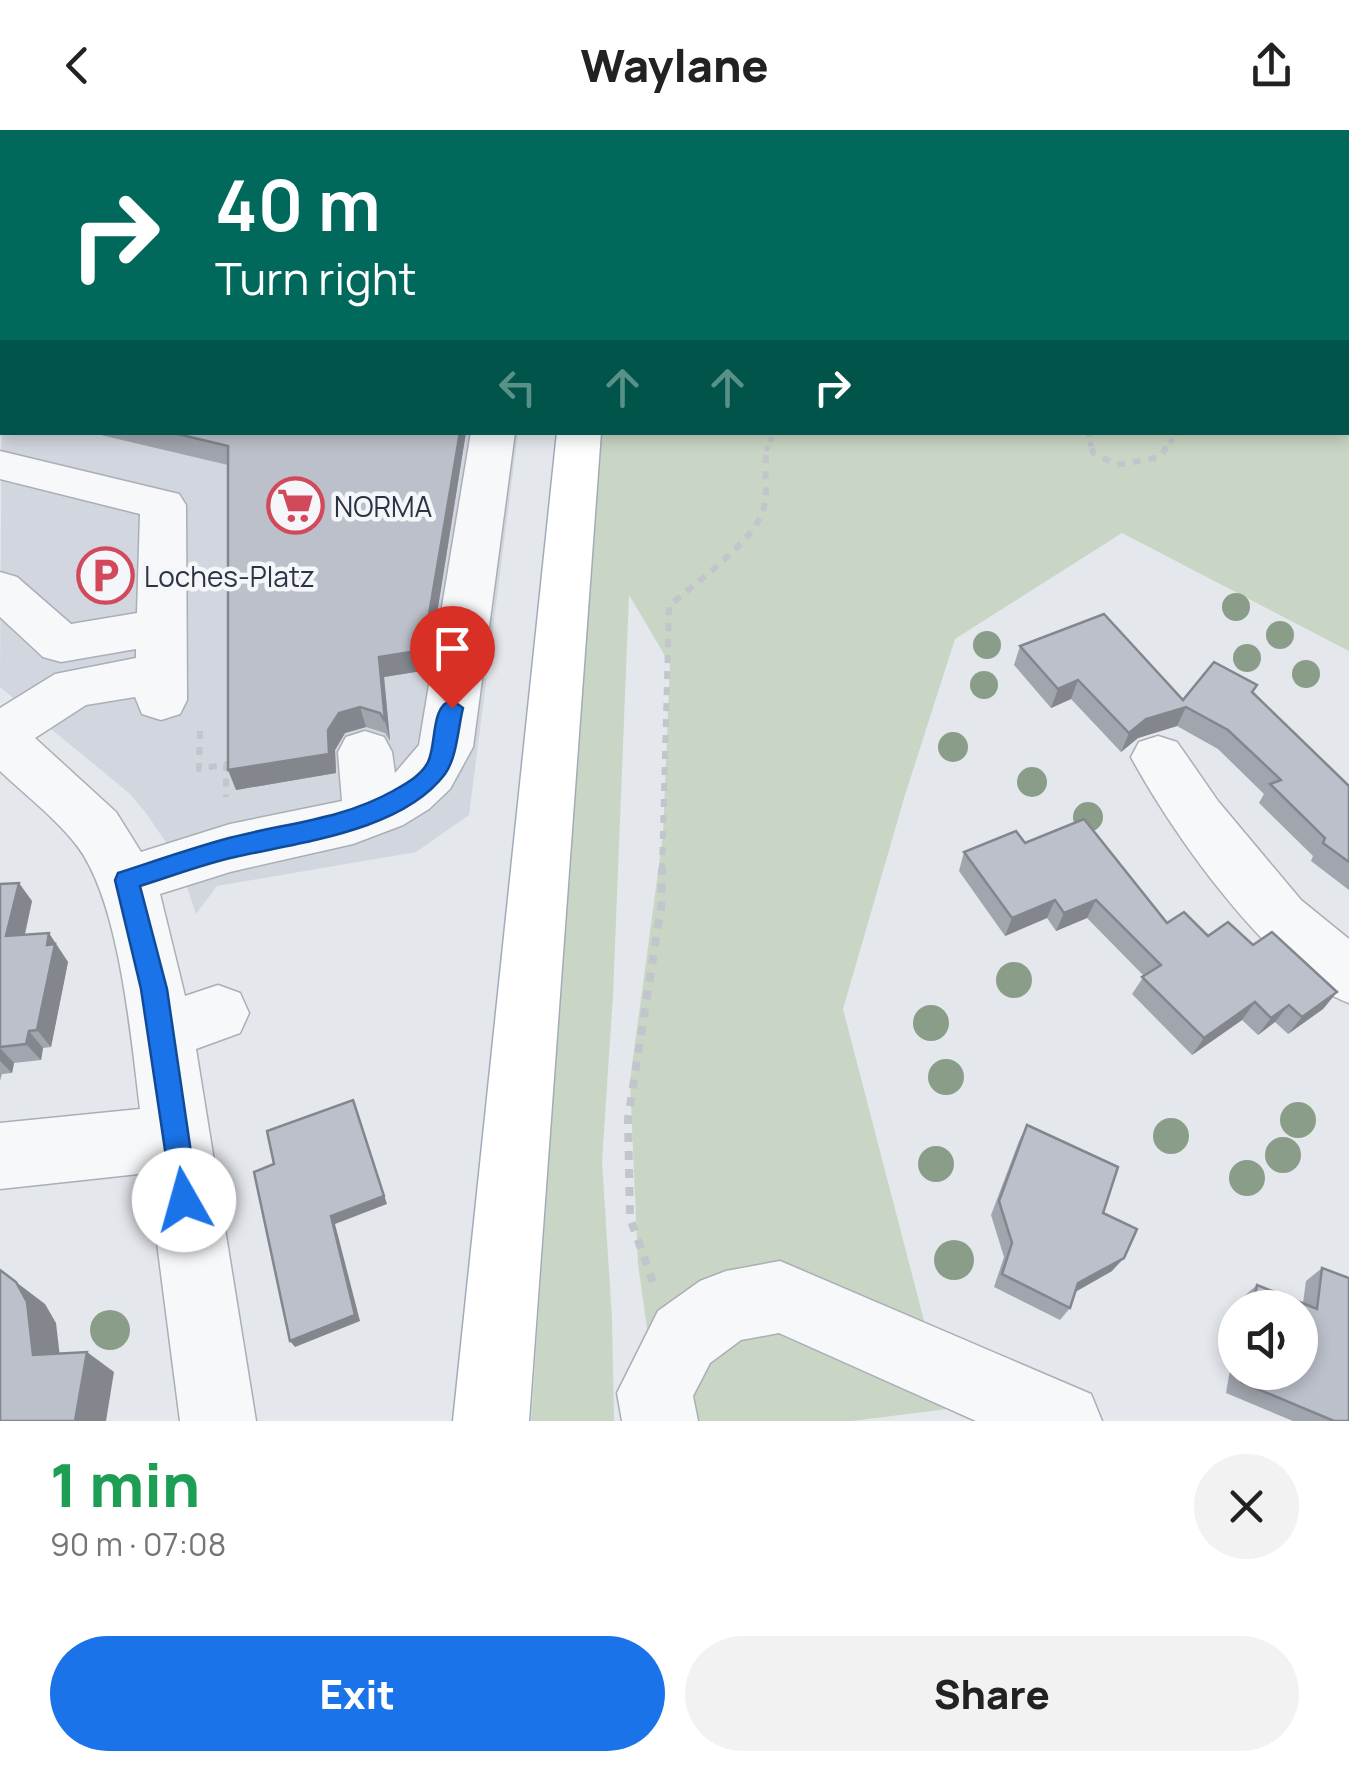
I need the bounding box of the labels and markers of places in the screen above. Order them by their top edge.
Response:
supermarket icon: NORMA [265,476,325,536]
place label: NORMA [334,487,433,525]
parking icon: Loches-Platz [75,546,135,606]
place label: Loches-Platz [144,557,315,595]
pin [410,606,495,709]

